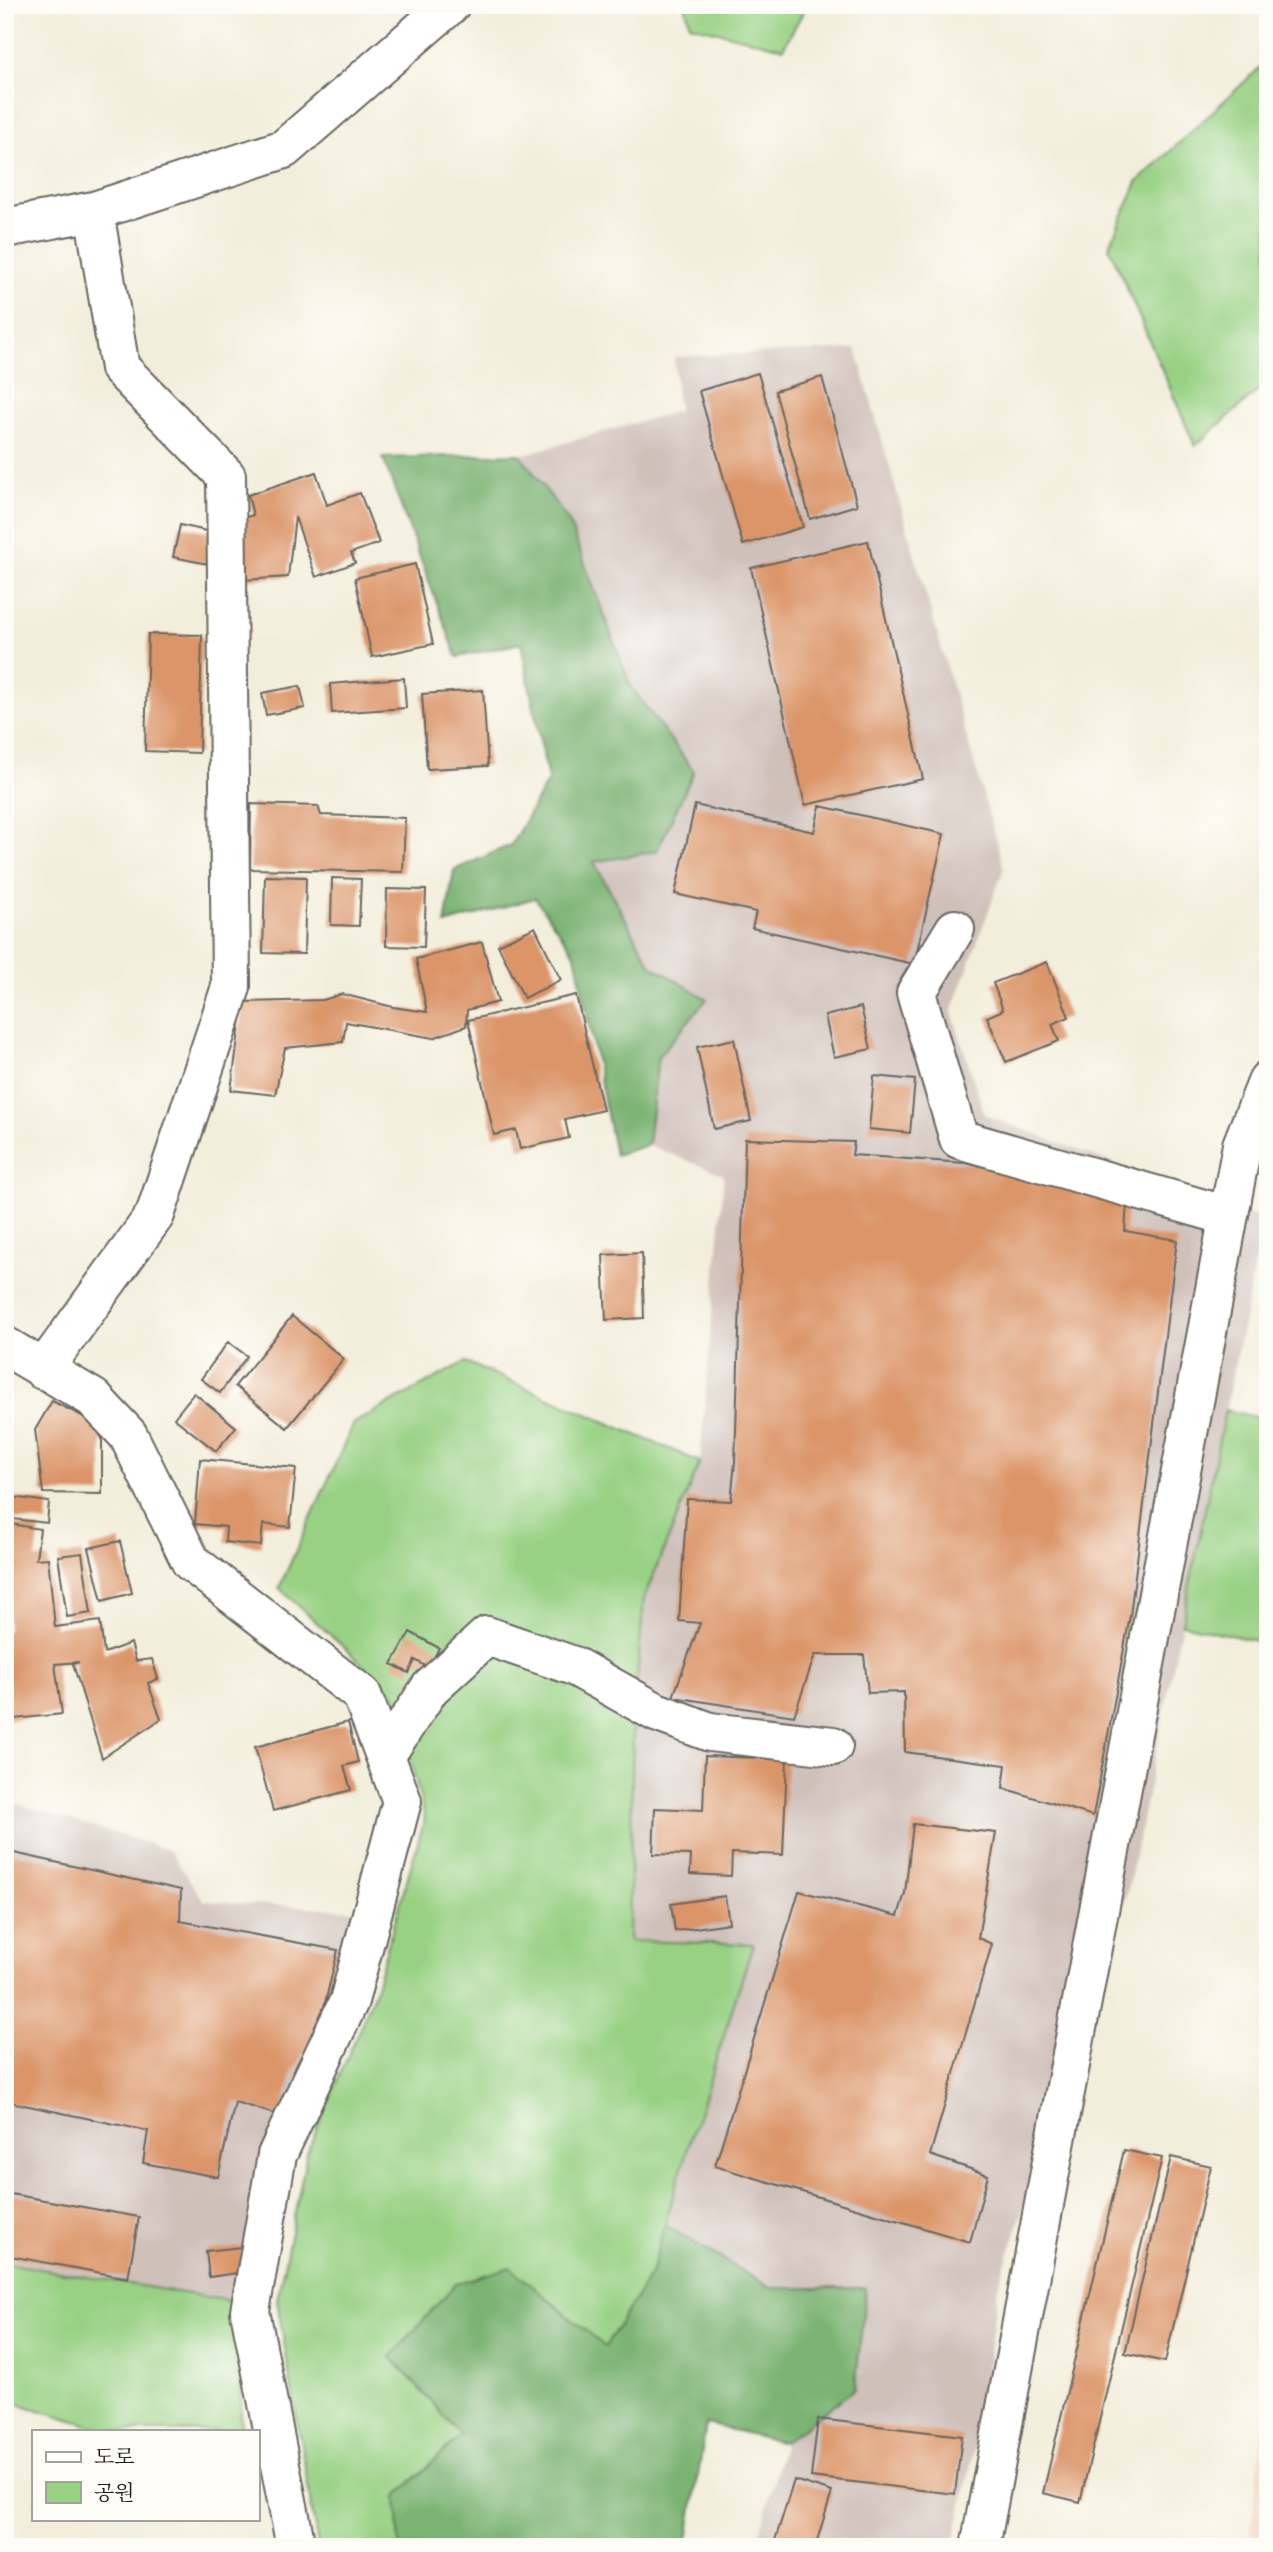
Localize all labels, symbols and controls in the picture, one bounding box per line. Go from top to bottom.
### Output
legend [32,2430,259,2520]
text: 도로 [94,2444,135,2474]
text: 공원 [94,2480,135,2510]

